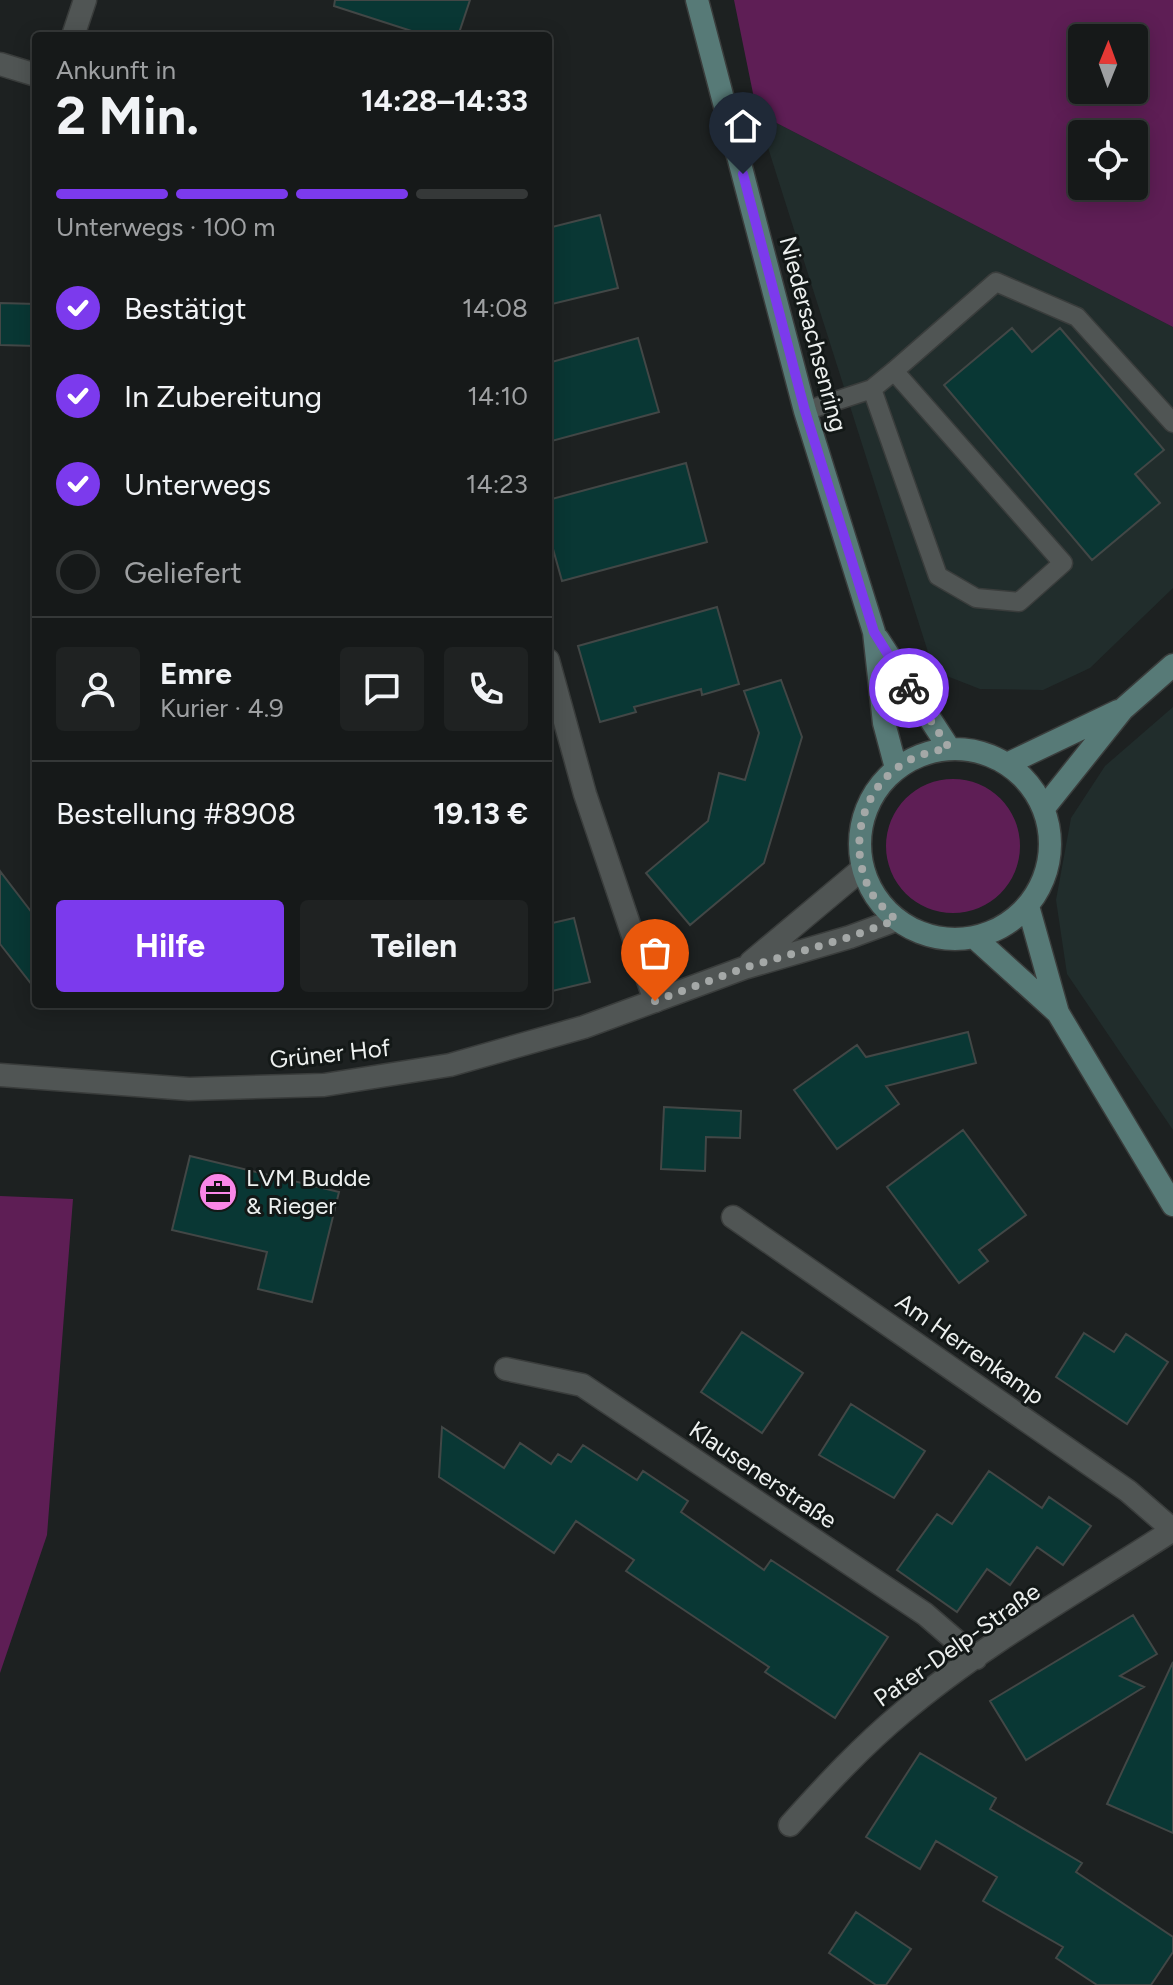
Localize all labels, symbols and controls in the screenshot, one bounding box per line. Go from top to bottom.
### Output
north arrow [1068,24,1148,104]
map controls [1068,24,1148,200]
text: Ankunft in [56,54,176,86]
text: 14:28–14:33 [361,82,528,119]
text: 2 Min. [56,85,199,147]
pin [709,92,777,174]
icon: home [721,104,765,148]
button: locate [1068,120,1148,200]
text: Unterwegs · 100 m [56,211,275,243]
street label: Niedersachsenring [773,233,854,435]
icon: check [56,286,100,330]
text: Bestätigt [124,290,247,327]
text: 14:08 [462,292,528,324]
icon: check [56,374,100,418]
text: In Zubereitung [124,378,322,415]
text: 14:10 [467,380,528,412]
icon: check [56,462,100,506]
text: Unterwegs [124,466,271,503]
text: 14:23 [466,468,528,500]
text: Geliefert [124,554,242,591]
button: person [56,647,140,731]
button: chat [340,647,424,731]
button: phone [444,647,528,731]
courier [869,648,949,728]
text: Emre [160,655,232,692]
icon: bike [887,666,931,710]
text: Kurier · 4.9 [160,692,284,724]
text: Bestellung #8908 [56,795,296,832]
text: 19.13 € [433,795,528,832]
button: Hilfe [56,900,284,992]
button: Teilen [300,900,528,992]
pin [621,919,689,1001]
icon: bag [633,931,677,975]
street label: Grüner Hof [268,1033,392,1074]
place label: LVM Budde & Rieger [246,1163,371,1220]
office icon: LVM Budde & Rieger [197,1171,239,1213]
street label: Am Herrenkamp [890,1287,1050,1411]
street label: Klausenerstraße [684,1415,843,1535]
street label: Pater-Delp-Straße [868,1576,1045,1713]

